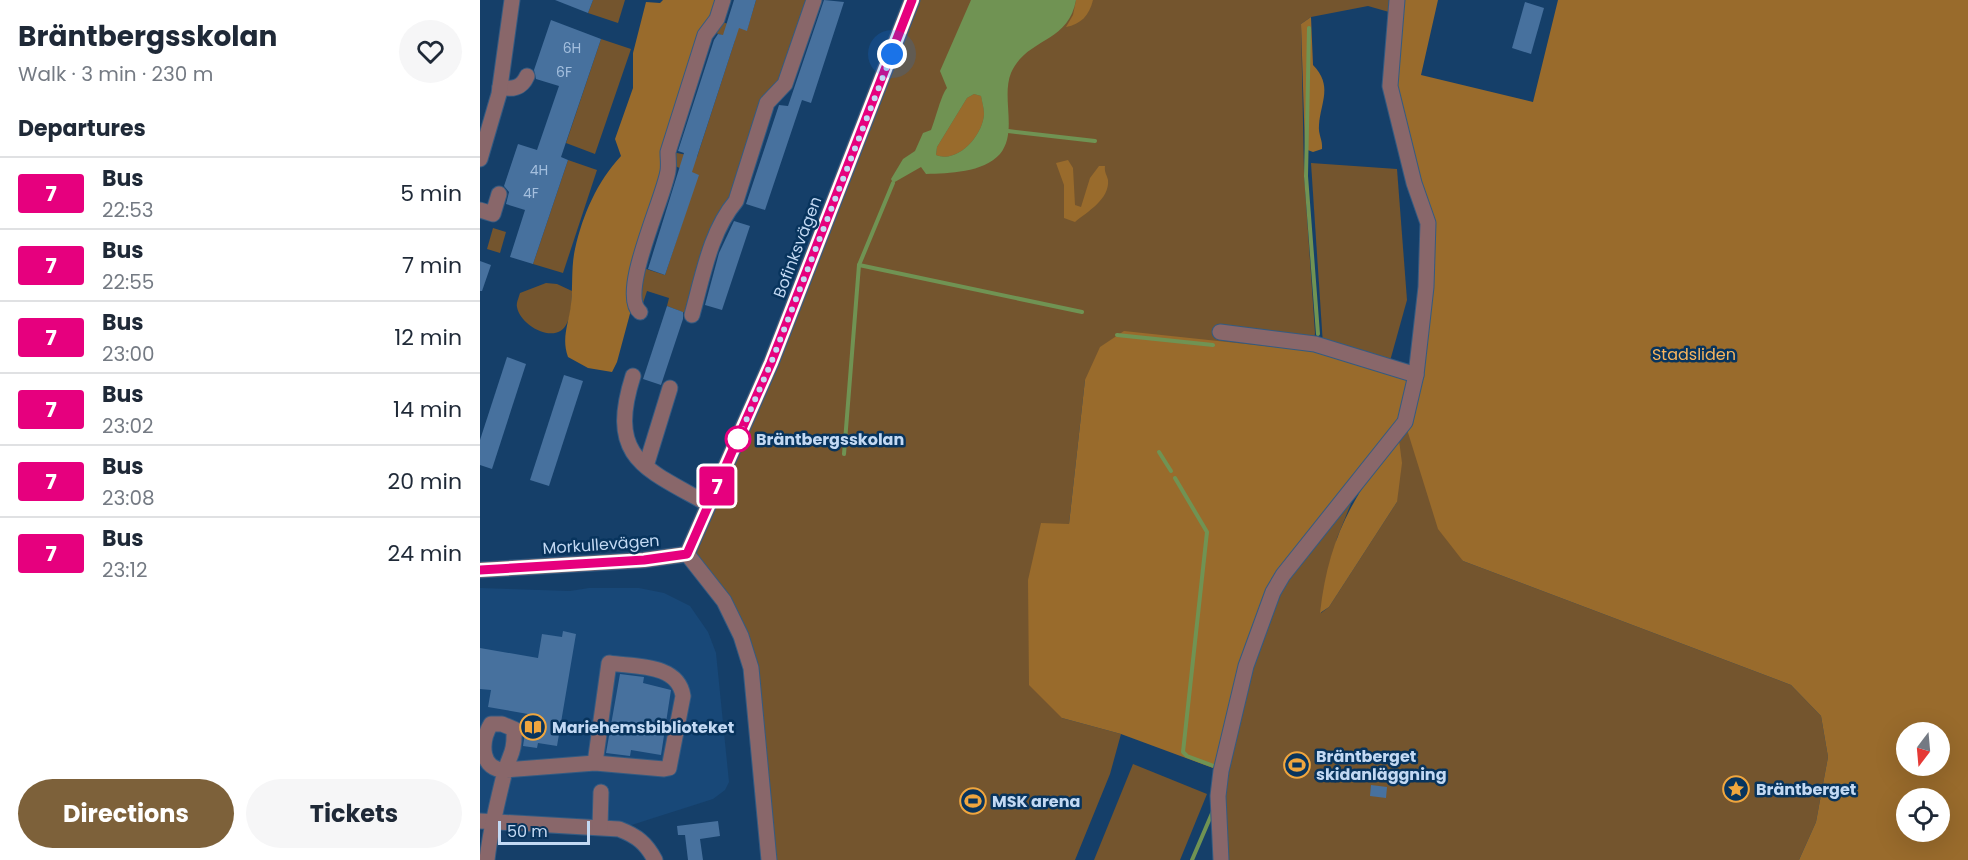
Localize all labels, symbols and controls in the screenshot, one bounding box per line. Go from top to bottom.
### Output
text: Bräntbergsskolan [18,17,277,56]
button: heart [399,20,462,83]
house number: 6H [563,38,581,58]
your location [877,39,907,69]
text: Walk · 3 min · 230 m [18,60,213,88]
house number: 6F [556,62,572,82]
text: Departures [18,113,146,144]
house number: 4H [530,160,548,180]
text: Bus [102,163,144,194]
text: 5 min [400,178,462,209]
text: 7 [45,179,57,208]
house number: 4F [523,183,539,203]
street label: Bofinksvägen [768,193,827,301]
text: 22:53 [102,196,154,224]
text: Bus [102,235,144,266]
text: 7 min [402,250,462,281]
text: 7 [45,251,57,280]
text: 22:55 [102,268,154,296]
text: Bus [102,307,144,338]
text: 12 min [394,322,462,353]
text: 7 [45,323,57,352]
text: 23:00 [102,340,155,368]
park label: Stadsliden [1652,343,1736,366]
text: Bus [102,379,144,410]
text: 14 min [393,394,462,425]
text: 7 [45,395,57,424]
text: 23:02 [102,412,154,440]
marker: Bräntbergsskolan [725,426,751,452]
place label: Bräntbergsskolan [756,428,904,451]
text: Bus [102,451,144,482]
text: 20 min [388,466,462,497]
line badge: 7 [698,466,736,506]
text: 7 [45,467,57,496]
text: 7 [711,472,723,501]
text: 23:08 [102,484,155,512]
text: Bus [102,523,144,554]
street label: Morkullevägen [542,529,660,560]
text: 24 min [387,538,462,569]
text: 7 [45,539,57,568]
text: 23:12 [102,556,147,584]
library icon: Mariehemsbiblioteket [518,712,548,742]
place label: Mariehemsbiblioteket [552,716,734,739]
north arrow [1896,722,1950,776]
map controls [1896,722,1950,842]
place label: Bräntberget skidanläggning [1316,745,1447,786]
sports icon: Bräntberget skidanläggning [1282,750,1312,780]
place icon: Bräntberget [1721,774,1751,804]
place label: Bräntberget [1756,778,1856,801]
button: Directions [18,779,234,848]
button: Tickets [246,779,462,848]
sports icon: MSK arena [958,786,988,816]
button: locate [1896,788,1950,842]
place label: MSK arena [992,790,1080,813]
scale bar [498,818,590,846]
text: 50 m [507,820,548,843]

